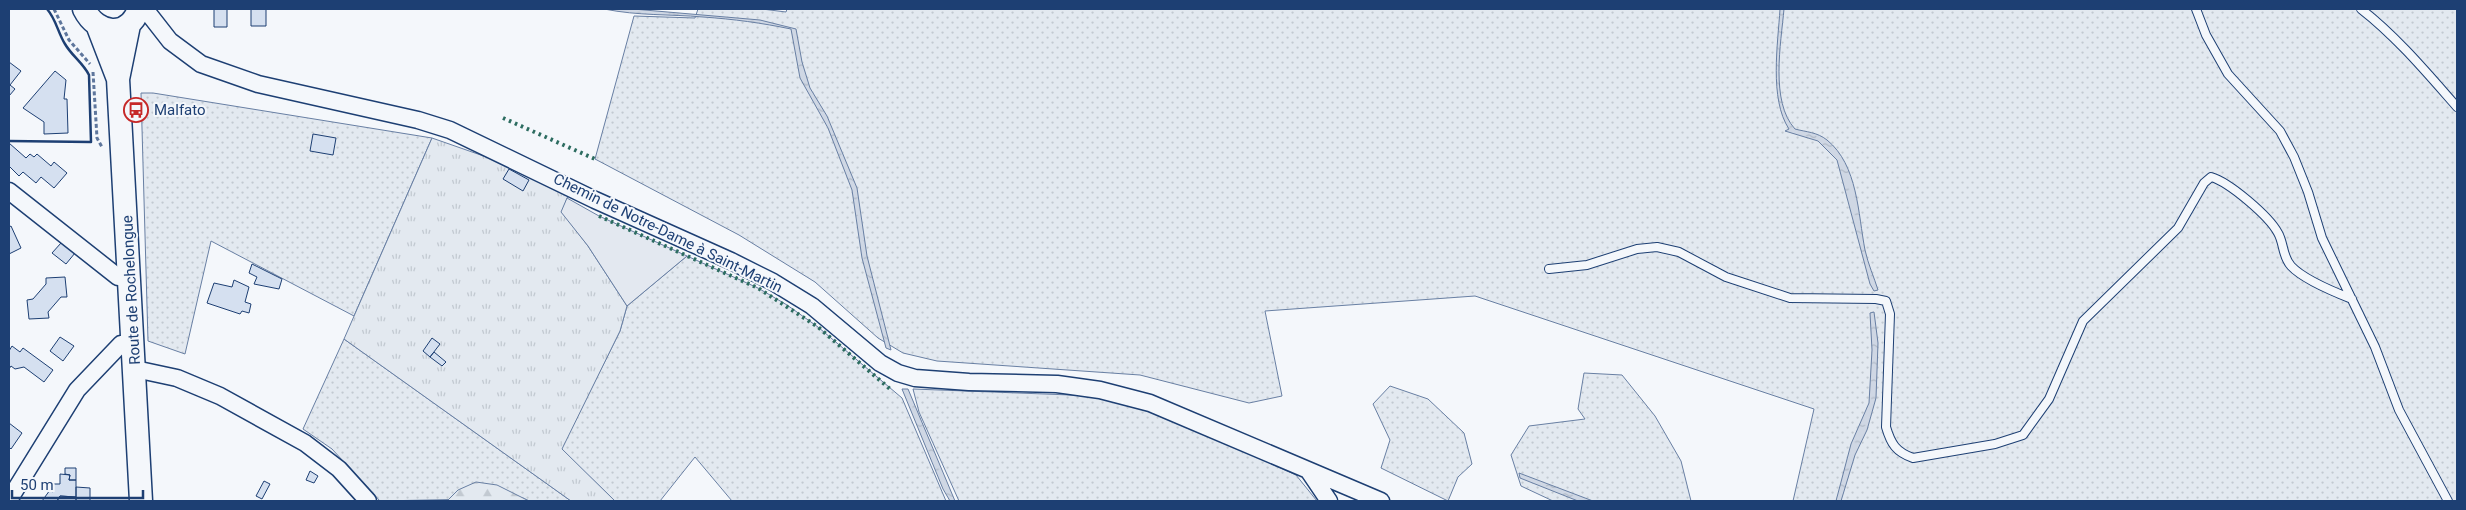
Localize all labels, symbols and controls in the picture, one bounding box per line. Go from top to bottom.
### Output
bus stop icon: Malfato [123,97,149,123]
place label: Malfato [154,101,206,119]
street label: Chemin de Notre-Dame à Saint-Martin [551,170,785,296]
street label: Route de Rochelongue [118,215,144,365]
scale bar [12,468,144,500]
text: 50 m [20,476,54,494]

